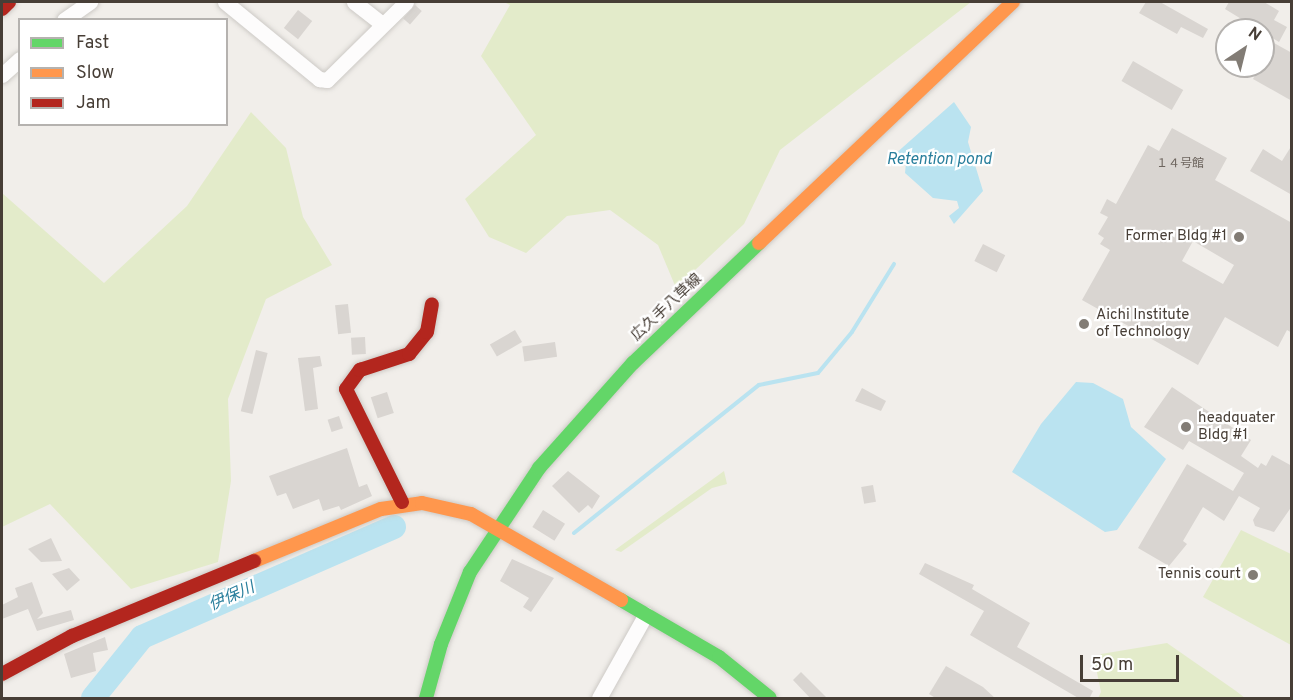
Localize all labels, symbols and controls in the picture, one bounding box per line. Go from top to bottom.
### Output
legend [18,18,228,126]
north arrow [1215,18,1275,78]
text: N [1244,23,1265,46]
text: Fast [76,32,109,55]
text: Slow [76,62,114,85]
text: Jam [76,92,111,115]
water label: Retention pond [887,150,991,170]
house number: １４号館 [1156,158,1204,172]
place label: Former Bldg #1 [1125,228,1227,246]
marker: Former Bldg #1 [1232,230,1246,244]
street label: 広久手八草線 [628,271,706,345]
place label: Aichi Institute of Technology [1096,306,1191,341]
marker: Aichi Institute of Technology [1077,317,1091,331]
place label: headquater Bldg #1 [1198,409,1275,444]
marker: headquater Bldg #1 [1179,420,1193,434]
place label: Tennis court [1158,566,1241,584]
marker: Tennis court [1246,568,1260,582]
water label: 伊保川 [206,578,258,616]
scale bar [1083,643,1182,681]
text: 50 m [1091,654,1133,677]

